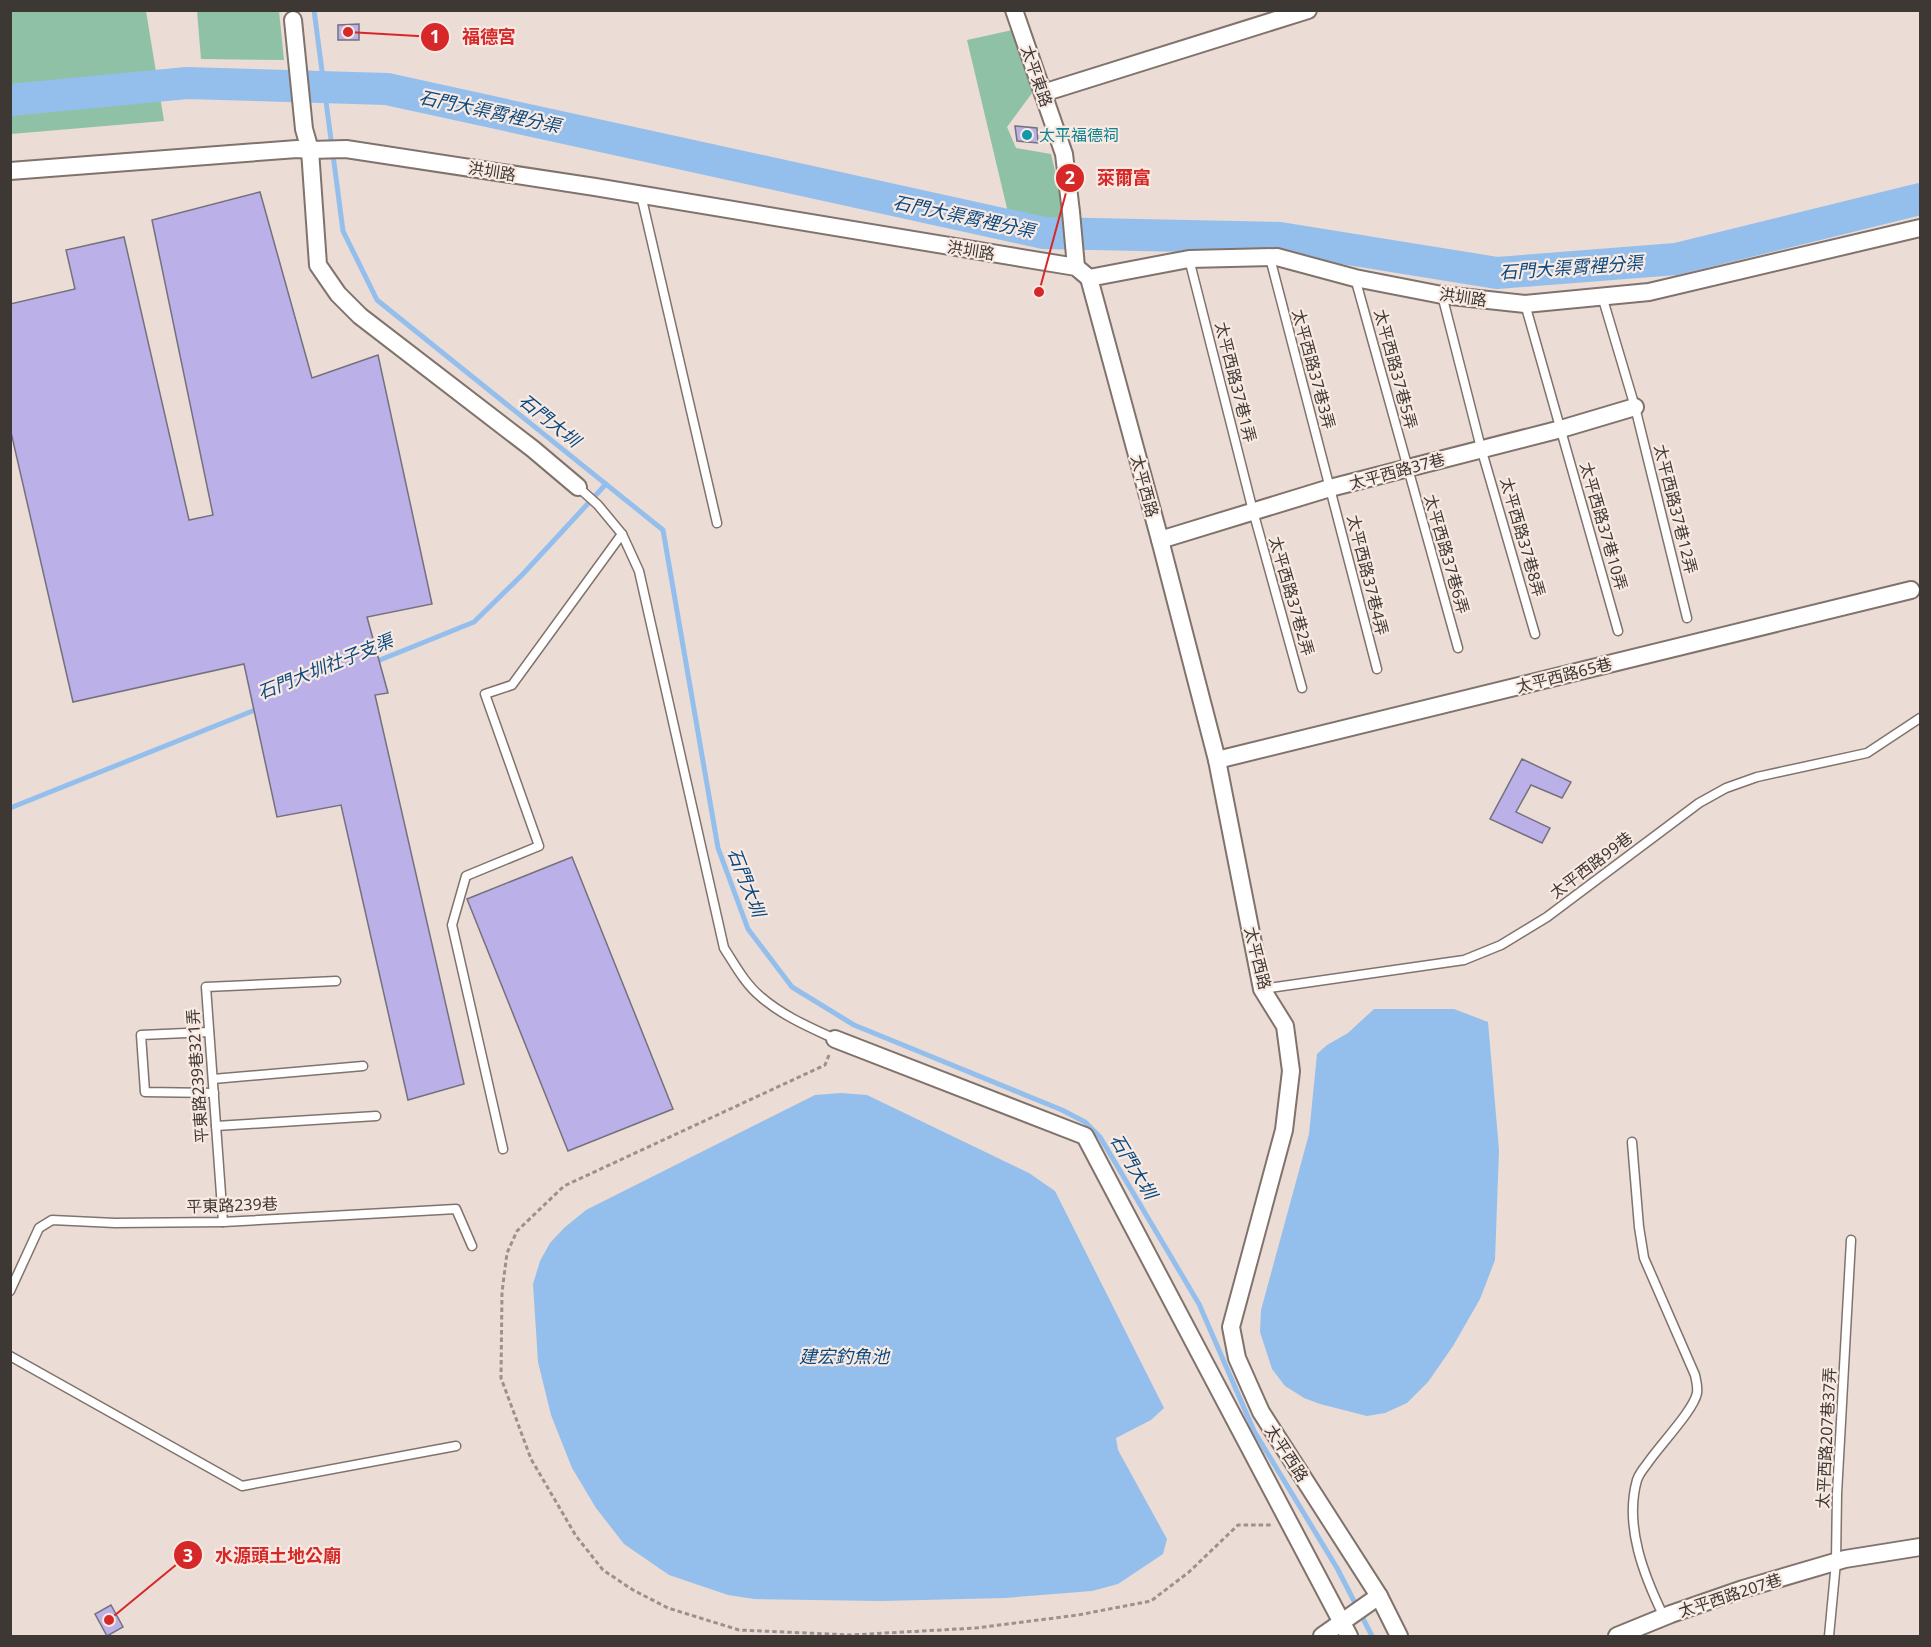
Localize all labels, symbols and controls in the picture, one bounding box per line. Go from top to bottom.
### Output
callout: 福德宮 [420,19,528,55]
text: 1 [430,24,440,48]
text: 福德宮 [462,24,516,48]
street label: 太平東路 [1016,42,1058,110]
water label: 石門大渠霄裡分渠 [417,84,566,138]
place label: 太平福德祠 [1039,124,1119,146]
marker: 太平福德祠 [1020,128,1034,142]
street label: 洪圳路 [467,156,517,186]
callout: 萊爾富 [1055,160,1163,196]
text: 2 [1065,165,1075,189]
text: 萊爾富 [1097,165,1151,189]
water label: 石門大渠霄裡分渠 [891,189,1040,243]
street label: 洪圳路 [946,235,996,265]
water label: 石門大渠霄裡分渠 [1498,250,1647,284]
street label: 洪圳路 [1438,283,1488,311]
street label: 太平西路37巷3弄 [1287,307,1341,431]
street label: 太平西路37巷5弄 [1369,307,1423,431]
street label: 太平西路37巷1弄 [1210,319,1262,445]
water label: 石門大圳 [514,388,588,454]
street label: 太平西路37巷12弄 [1649,442,1703,576]
street label: 太平西路37巷 [1347,448,1447,494]
street label: 太平西路 [1126,452,1164,520]
street label: 太平西路37巷10弄 [1575,459,1633,593]
street label: 太平西路37巷8弄 [1495,475,1551,599]
street label: 太平西路37巷6弄 [1419,492,1475,616]
street label: 太平西路37巷4弄 [1342,512,1394,638]
street label: 太平西路37巷2弄 [1264,534,1320,658]
water label: 石門大圳社子支渠 [254,627,399,704]
street label: 太平西路65巷 [1514,652,1614,698]
street label: 太平西路99巷 [1545,827,1637,903]
water label: 石門大圳 [723,844,772,923]
street label: 太平西路 [1240,924,1276,992]
street label: 平東路239巷321弄 [181,1008,213,1144]
water label: 石門大圳 [1105,1129,1164,1206]
street label: 平東路239巷 [186,1192,278,1218]
water label: 建宏釣魚池 [799,1344,891,1368]
street label: 太平西路207巷37弄 [1811,1367,1841,1509]
street label: 太平西路 [1260,1420,1314,1486]
callout: 水源頭土地公廟 [173,1537,353,1573]
text: 3 [183,1543,193,1567]
text: 水源頭土地公廟 [215,1543,341,1567]
street label: 太平西路207巷 [1675,1568,1785,1622]

